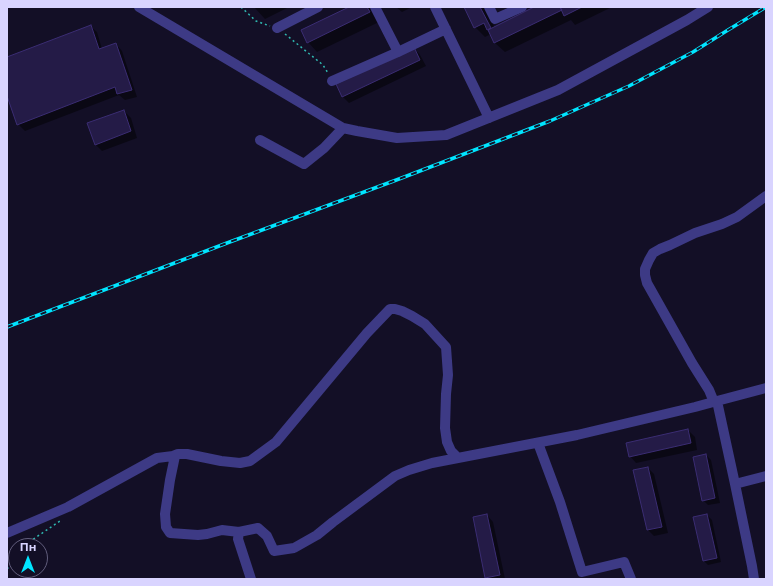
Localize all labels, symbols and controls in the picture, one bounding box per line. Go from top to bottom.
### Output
north arrow [8,538,48,578]
text: Пн [20,540,36,554]

